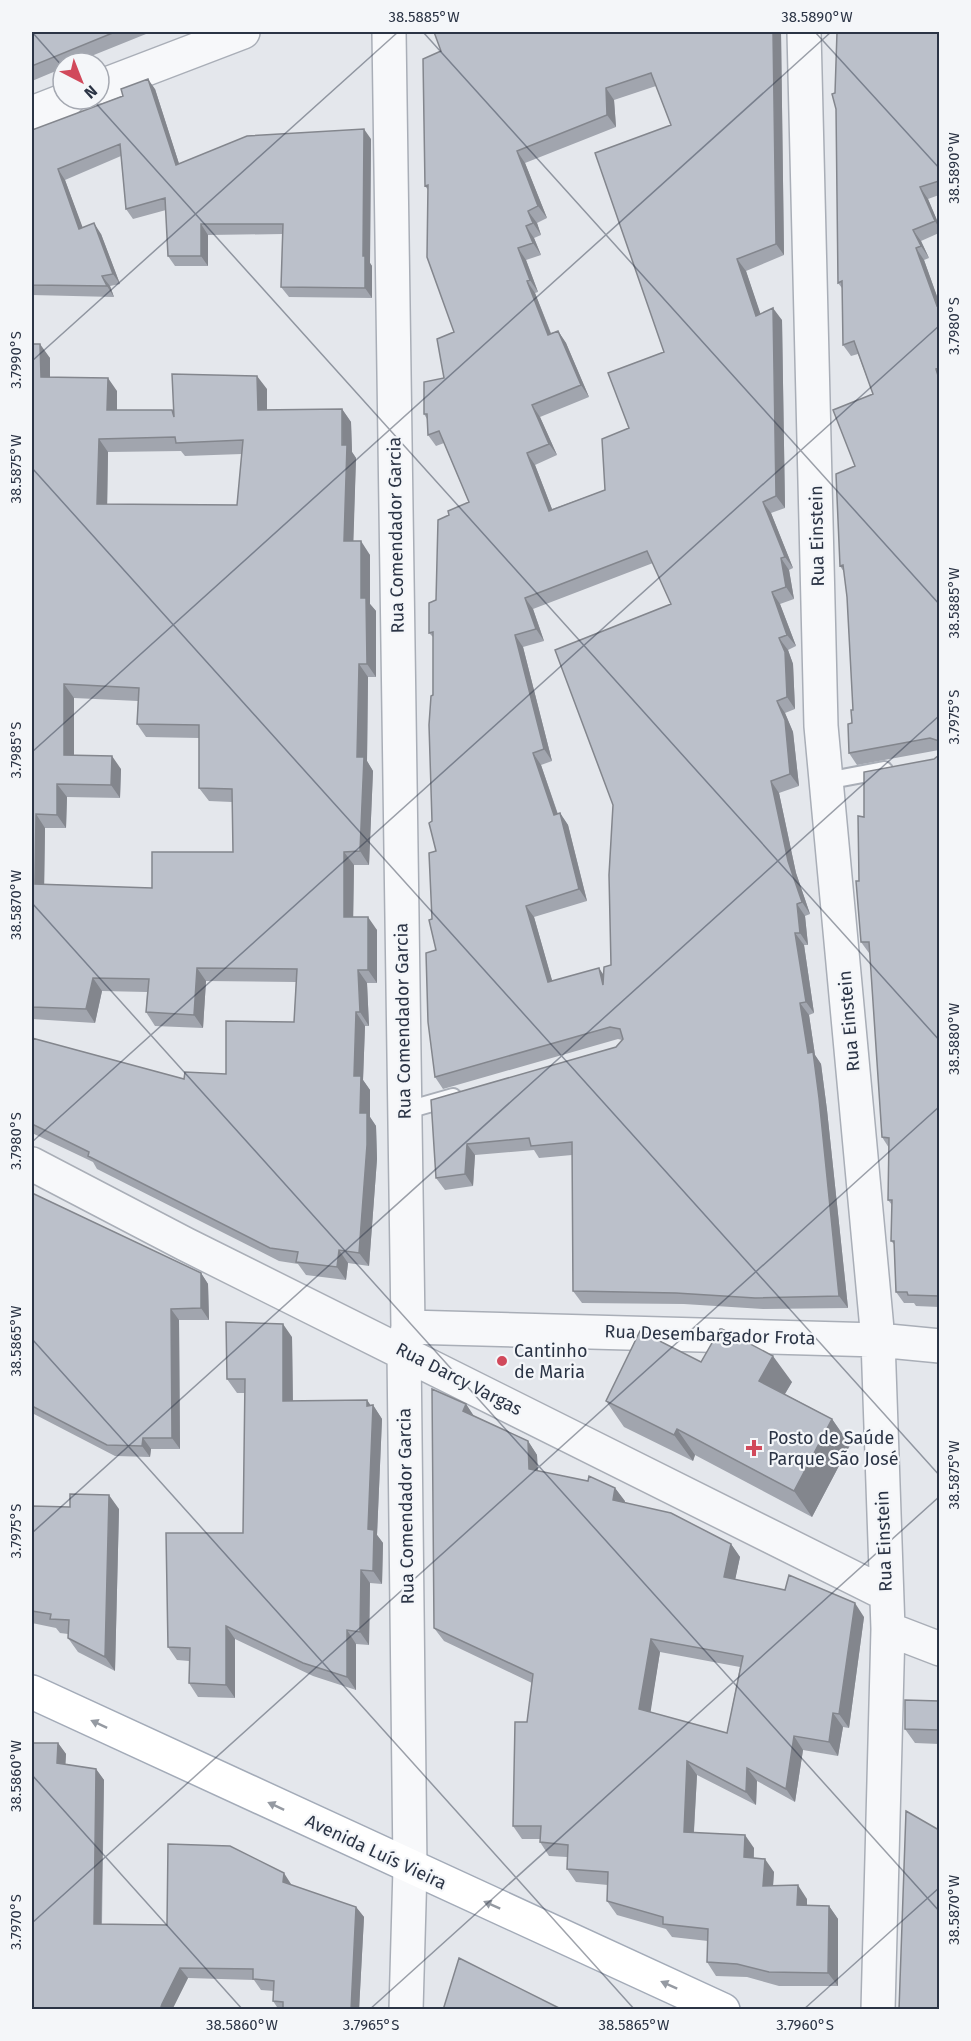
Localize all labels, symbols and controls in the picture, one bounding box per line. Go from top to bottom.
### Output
text: 38.5885°W [388,8,460,26]
text: 38.5890°W [781,8,853,26]
north arrow [51,51,111,111]
text: N [80,81,101,102]
text: 38.5890°W [945,132,963,204]
text: 3.7980°S [945,297,963,355]
text: 3.7990°S [7,331,25,389]
text: 38.5875°W [7,434,25,504]
street label: Rua Comendador Garcia [383,437,409,633]
street label: Rua Einstein [805,485,829,587]
text: 38.5885°W [945,567,963,639]
text: 3.7975°S [945,690,963,744]
text: 3.7985°S [7,721,25,779]
text: 38.5870°W [7,869,25,940]
street label: Rua Comendador Garcia [390,923,416,1119]
street label: Rua Einstein [834,970,864,1072]
text: 38.5880°W [945,1002,963,1075]
text: 3.7980°S [7,1112,25,1170]
text: 38.5865°W [7,1305,25,1376]
street label: Rua Desembargador Frota [604,1320,816,1350]
street label: Rua Darcy Vargas [392,1338,526,1420]
place label: Cantinho de Maria [514,1340,587,1383]
marker: Cantinho de Maria [495,1354,509,1368]
street label: Rua Comendador Garcia [393,1408,419,1604]
place label: Posto de Saúde Parque São José [768,1427,899,1470]
marker: Posto de Saúde Parque São José [745,1439,763,1457]
text: 38.5875°W [945,1440,963,1510]
street label: Rua Einstein [871,1490,897,1592]
text: 3.7975°S [7,1504,25,1558]
one-way arrow [91,1720,108,1729]
text: 38.5860°W [7,1739,25,1812]
one-way arrow [267,1801,285,1811]
street label: Avenida Luís Vieira [302,1810,450,1894]
text: 38.5870°W [945,1874,963,1945]
text: 3.7970°S [7,1894,25,1950]
one-way arrow [483,1900,500,1909]
one-way arrow [661,1981,678,1990]
text: 38.5860°W [206,2016,279,2034]
text: 3.7965°S [343,2016,399,2034]
text: 38.5865°W [599,2016,670,2034]
text: 3.7960°S [776,2016,834,2034]

